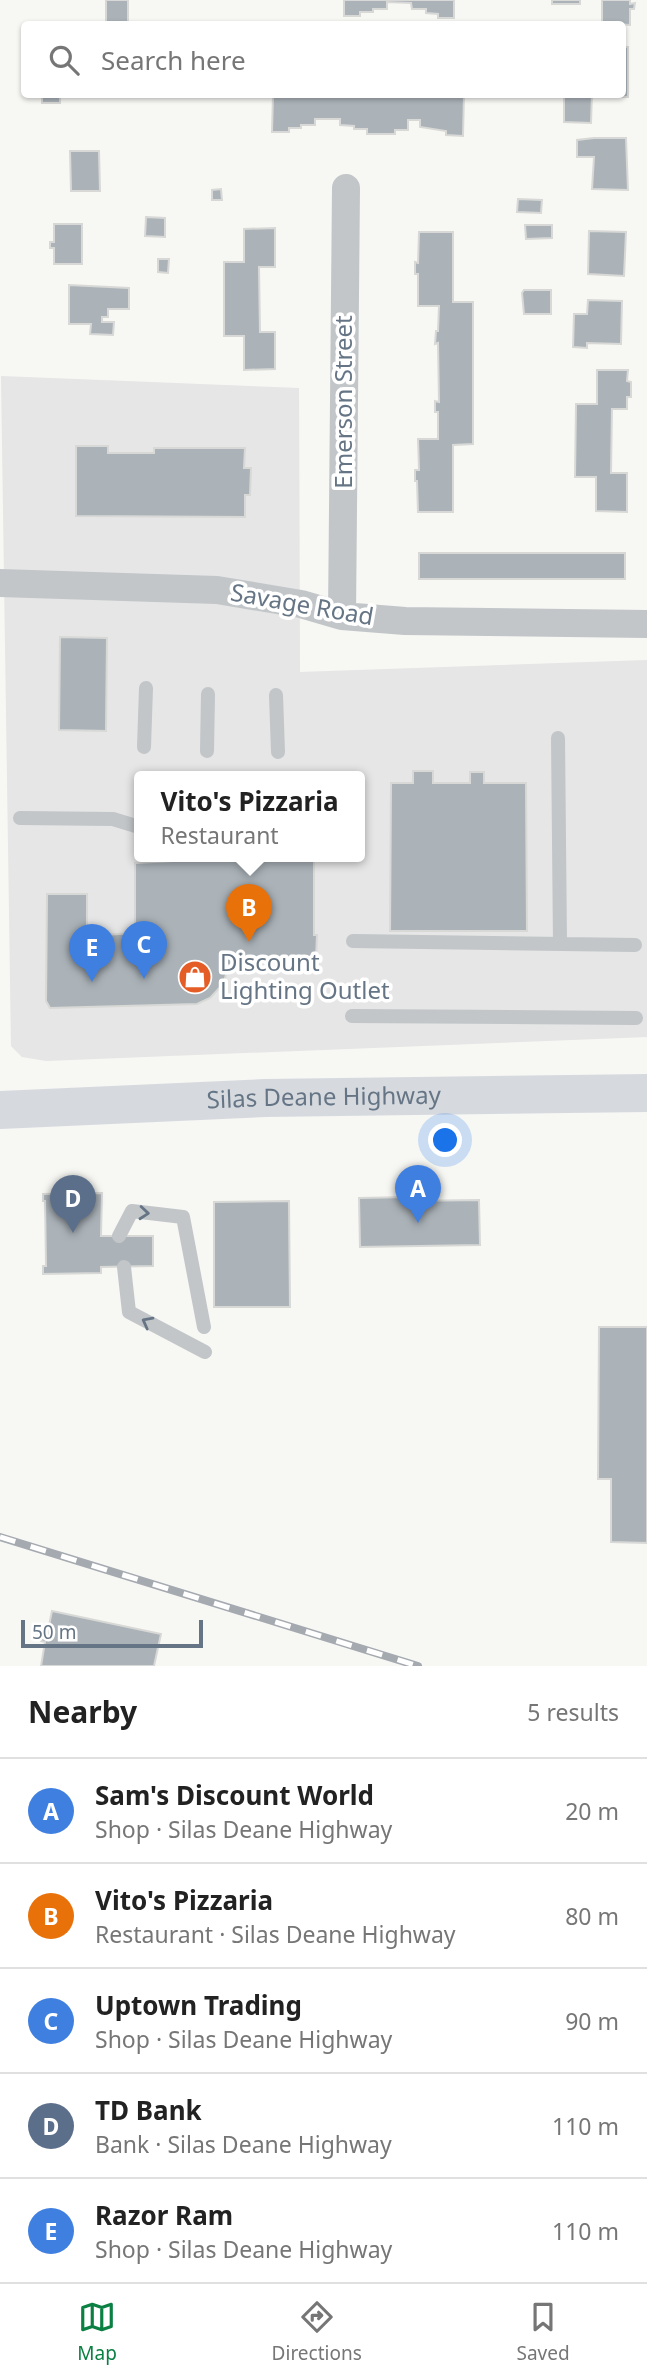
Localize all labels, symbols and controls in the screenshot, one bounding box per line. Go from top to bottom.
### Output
search box [21,21,626,98]
icon: search [45,41,83,79]
text: Search here [101,42,246,78]
street label: Emerson Street [326,315,359,489]
street label: Savage Road [228,575,376,632]
popup [134,771,365,862]
text: Vito's Pizzaria [161,783,339,819]
text: Restaurant [161,819,279,851]
pin: B [226,884,272,942]
pin: C [121,921,167,979]
pin: E [69,924,115,982]
place label: Discount Lighting Outlet [220,945,390,1006]
shop icon: Discount Lighting Outlet [176,958,214,996]
street label: Silas Deane Highway [206,1078,442,1116]
your location [428,1123,462,1157]
pin: A [395,1165,441,1223]
pin: D [50,1175,96,1233]
one-way arrow [139,1205,150,1220]
one-way arrow [141,1316,154,1330]
scale bar [21,1617,203,1649]
text: 50 m [32,1619,76,1645]
text: Nearby [28,1691,137,1732]
text: 5 results [527,1696,619,1728]
text: Sam's Discount World [95,1777,374,1813]
text: A [43,1795,59,1827]
text: 20 m [565,1795,619,1827]
text: Shop · Silas Deane Highway [95,1813,392,1845]
text: Vito's Pizzaria [95,1882,273,1918]
text: B [43,1900,59,1932]
text: 80 m [565,1900,619,1932]
text: Restaurant · Silas Deane Highway [95,1918,456,1950]
text: Uptown Trading [95,1987,302,2023]
text: C [44,2005,58,2037]
text: 90 m [565,2005,619,2037]
text: Shop · Silas Deane Highway [95,2023,392,2055]
text: TD Bank [95,2092,202,2128]
text: D [43,2110,59,2142]
text: 110 m [552,2110,619,2142]
text: Bank · Silas Deane Highway [95,2128,392,2160]
text: Razor Ram [95,2197,233,2233]
text: E [45,2215,57,2247]
text: 110 m [552,2215,619,2247]
text: Shop · Silas Deane Highway [95,2233,392,2265]
tab: Map [77,2298,117,2366]
tab: Directions [272,2298,362,2366]
tab: Saved [516,2298,570,2366]

